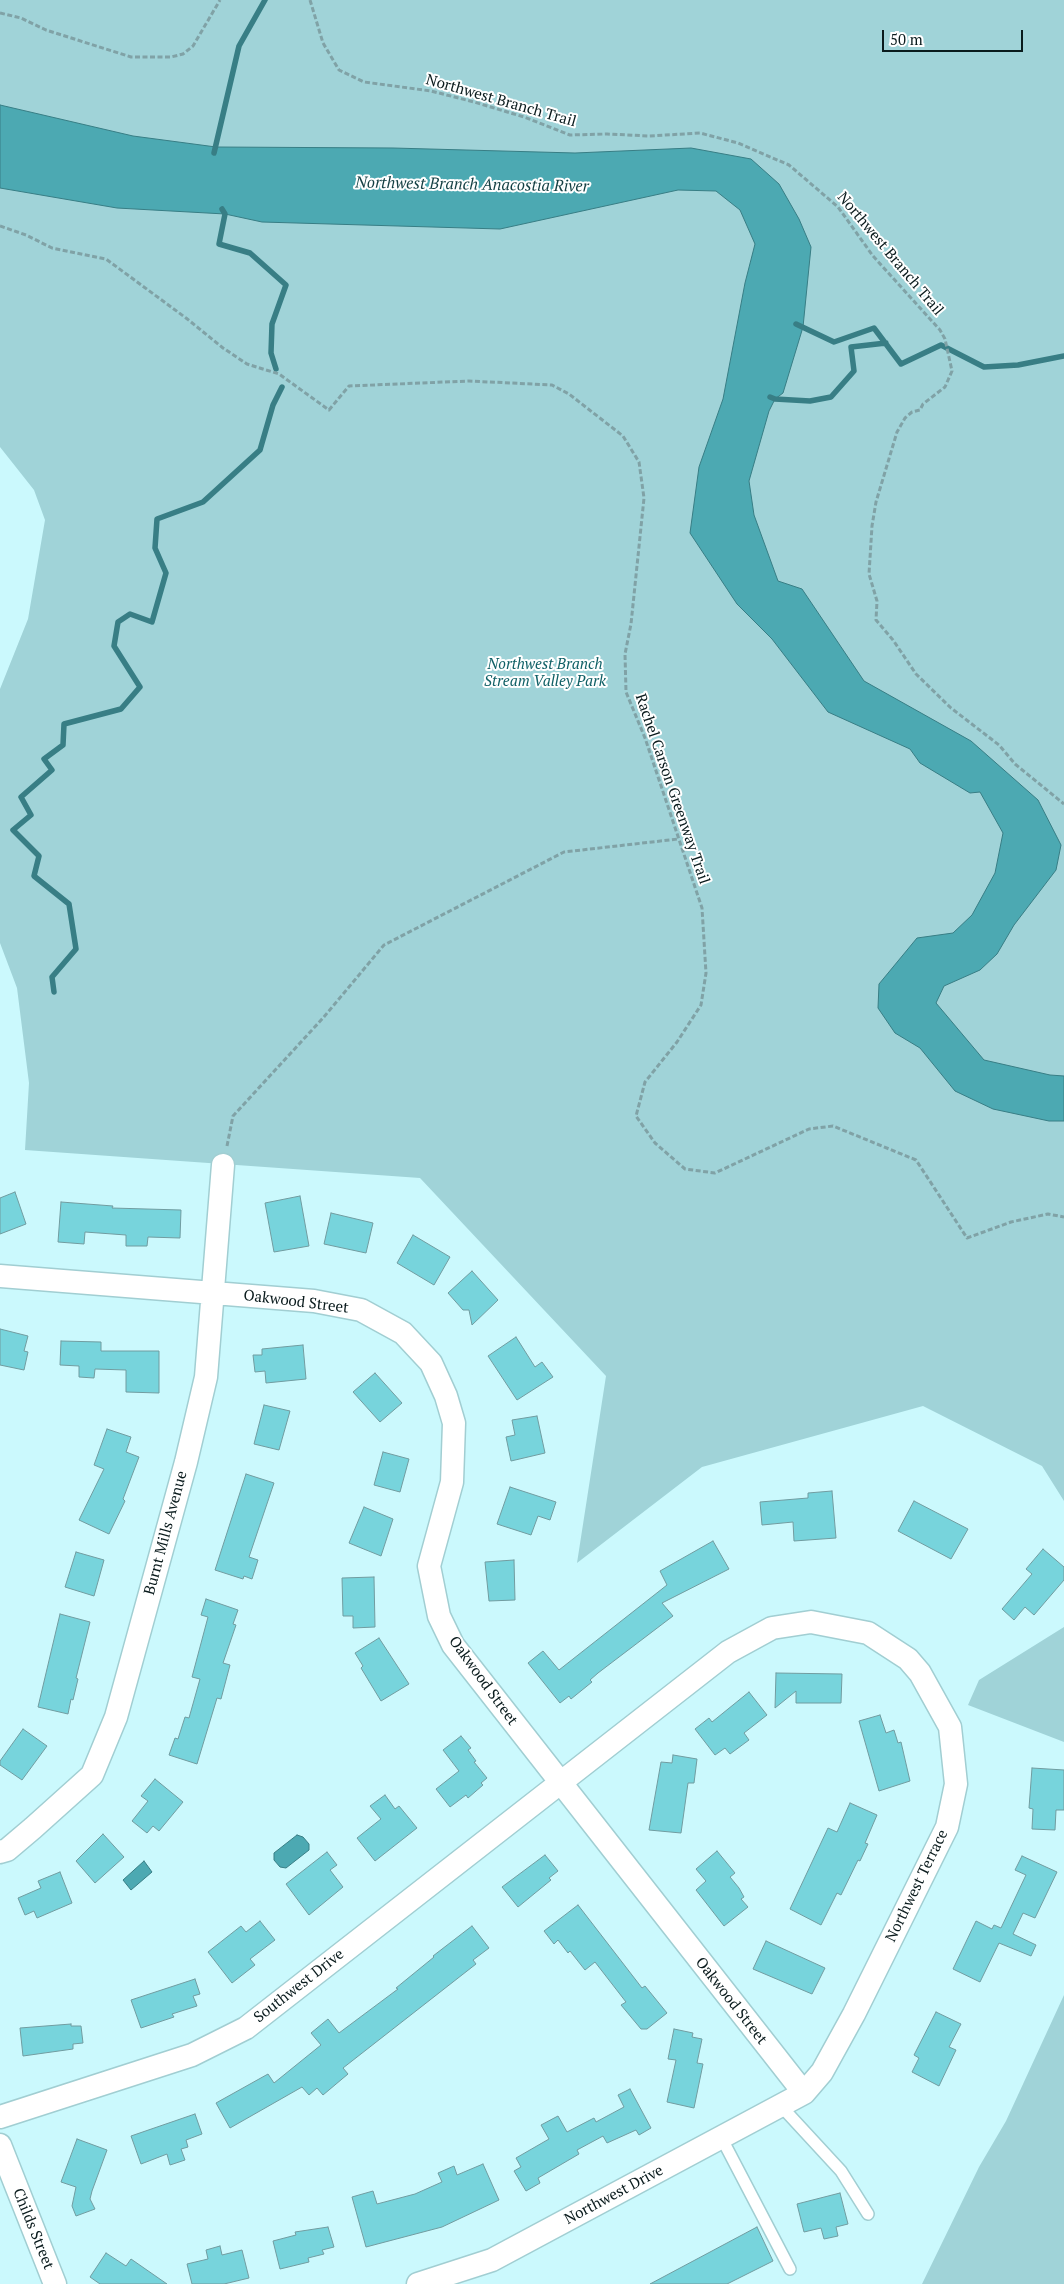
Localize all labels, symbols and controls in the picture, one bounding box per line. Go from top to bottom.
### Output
scale bar [884,20,1025,52]
text: 50 m [890,29,923,49]
street label: Northwest Branch Trail [424,71,578,131]
water label: Northwest Branch Anacostia River [355,173,589,197]
street label: Northwest Branch Trail [833,189,947,319]
park label: Northwest Branch Stream Valley Park [484,656,606,691]
street label: Rachel Carson Greenway Trail [631,692,713,886]
street label: Oakwood Street [242,1287,350,1317]
street label: Burnt Mills Avenue [141,1469,191,1597]
street label: Oakwood Street [445,1633,521,1729]
street label: Northwest Terrace [882,1827,952,1945]
street label: Southwest Drive [250,1945,348,2027]
street label: Oakwood Street [691,1954,771,2048]
street label: Northwest Drive [562,2161,666,2229]
street label: Childs Street [9,2186,57,2272]

